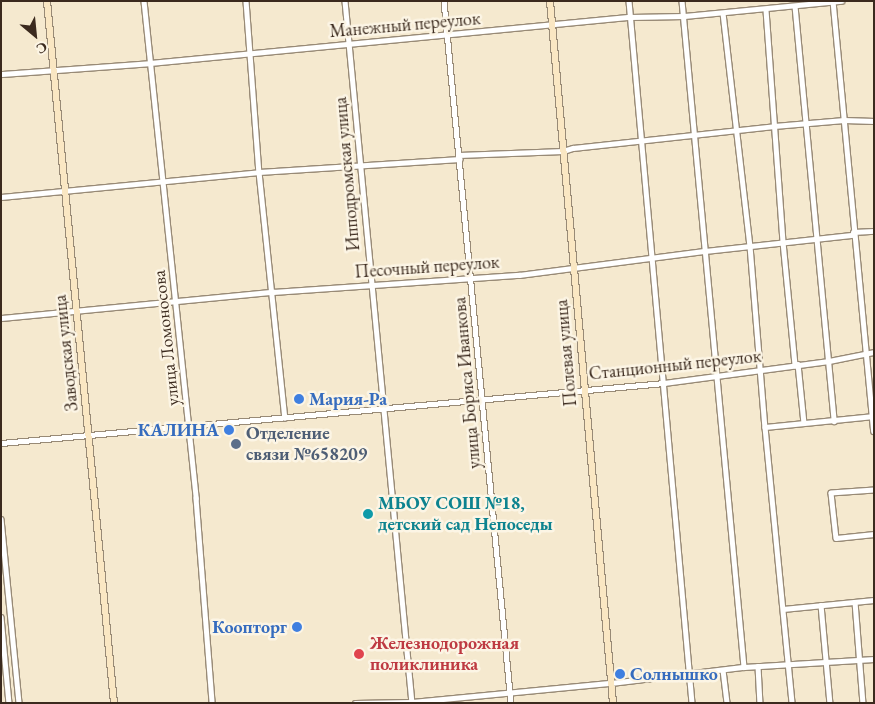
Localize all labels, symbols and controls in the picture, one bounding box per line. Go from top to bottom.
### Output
street label: Манежный переулок [329,8,481,42]
north arrow [10,10,60,60]
text: С [33,38,51,59]
street label: Ипподромская улица [329,96,365,252]
street label: Песочный переулок [354,251,500,283]
street label: улица Ломоносова [148,269,184,407]
street label: Заводская улица [49,294,83,412]
street label: улица Бориса Иванкова [449,296,485,470]
street label: Полевая улица [551,298,581,408]
street label: Станционный переулок [588,345,762,385]
place label: Мария-Ра [309,388,387,410]
marker: Мария-Ра [293,393,305,405]
place label: КАЛИНА [138,419,219,441]
place label: Отделение связи №658209 [246,423,367,466]
marker: КАЛИНА [223,424,235,436]
marker: Отделение связи №658209 [230,438,242,450]
place label: МБОУ СОШ №18, детский сад Непоседы [378,493,553,536]
marker: МБОУ СОШ №18, детский сад Непоседы [362,508,374,520]
place label: Коопторг [212,616,287,638]
marker: Коопторг [291,621,303,633]
place label: Железнодорожная поликлиника [370,633,519,676]
marker: Железнодорожная поликлиника [352,647,366,661]
place label: Солнышко [630,663,718,685]
marker: Солнышко [614,668,626,680]

